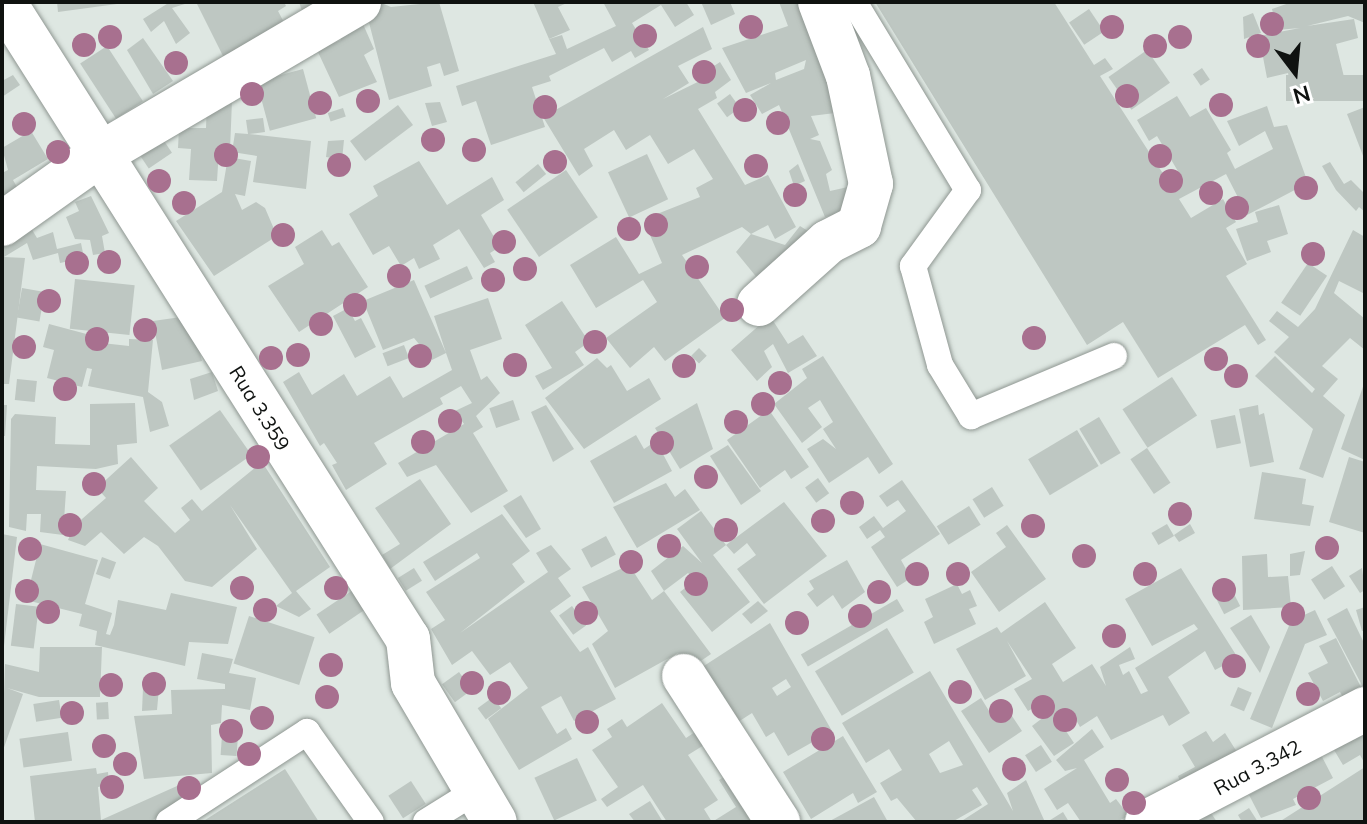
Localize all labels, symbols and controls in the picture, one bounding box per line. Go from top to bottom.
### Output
north arrow [1255,32,1335,112]
text: N [1290,79,1313,111]
street label: Rua 3.359 [225,361,295,455]
street label: Rua 3.342 [1209,734,1305,800]

